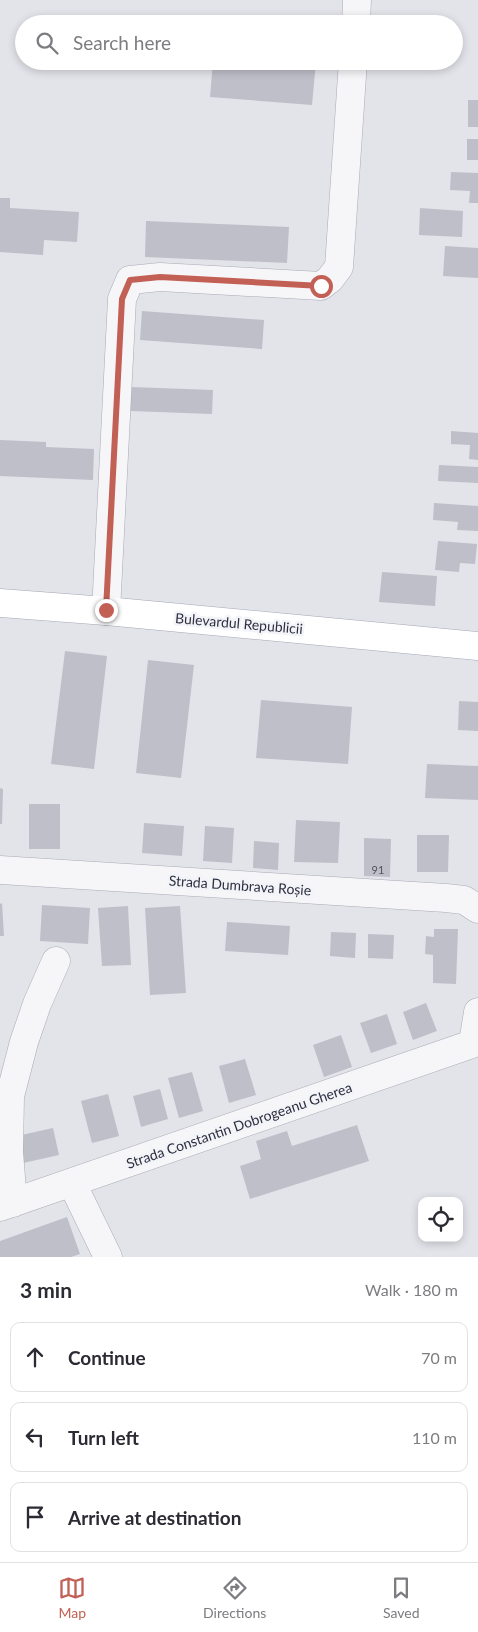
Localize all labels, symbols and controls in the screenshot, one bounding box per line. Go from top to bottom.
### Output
search box [15,15,463,70]
icon: search [33,29,61,57]
text: Search here [73,31,171,54]
route start [310,275,333,298]
route end [95,599,118,622]
street label: Bulevardul Republicii [175,609,303,637]
house number: 91 [372,863,384,876]
street label: Strada Dumbrava Roșie [168,872,312,898]
street label: Strada Constantin Dobrogeanu Gherea [124,1078,354,1172]
map controls [418,1197,463,1242]
button: locate [418,1197,463,1242]
text: 3 min [20,1277,72,1302]
text: Walk · 180 m [365,1280,458,1299]
icon: ahead [21,1343,49,1371]
text: Continue [68,1346,146,1369]
text: 70 m [421,1348,457,1367]
icon: left [21,1423,49,1451]
text: Turn left [68,1426,139,1449]
text: 110 m [412,1428,457,1447]
icon: arrive [21,1503,49,1531]
text: Arrive at destination [68,1506,241,1529]
tab: Map [58,1574,86,1621]
tab: Directions [203,1574,266,1621]
tab: Saved [383,1574,420,1621]

